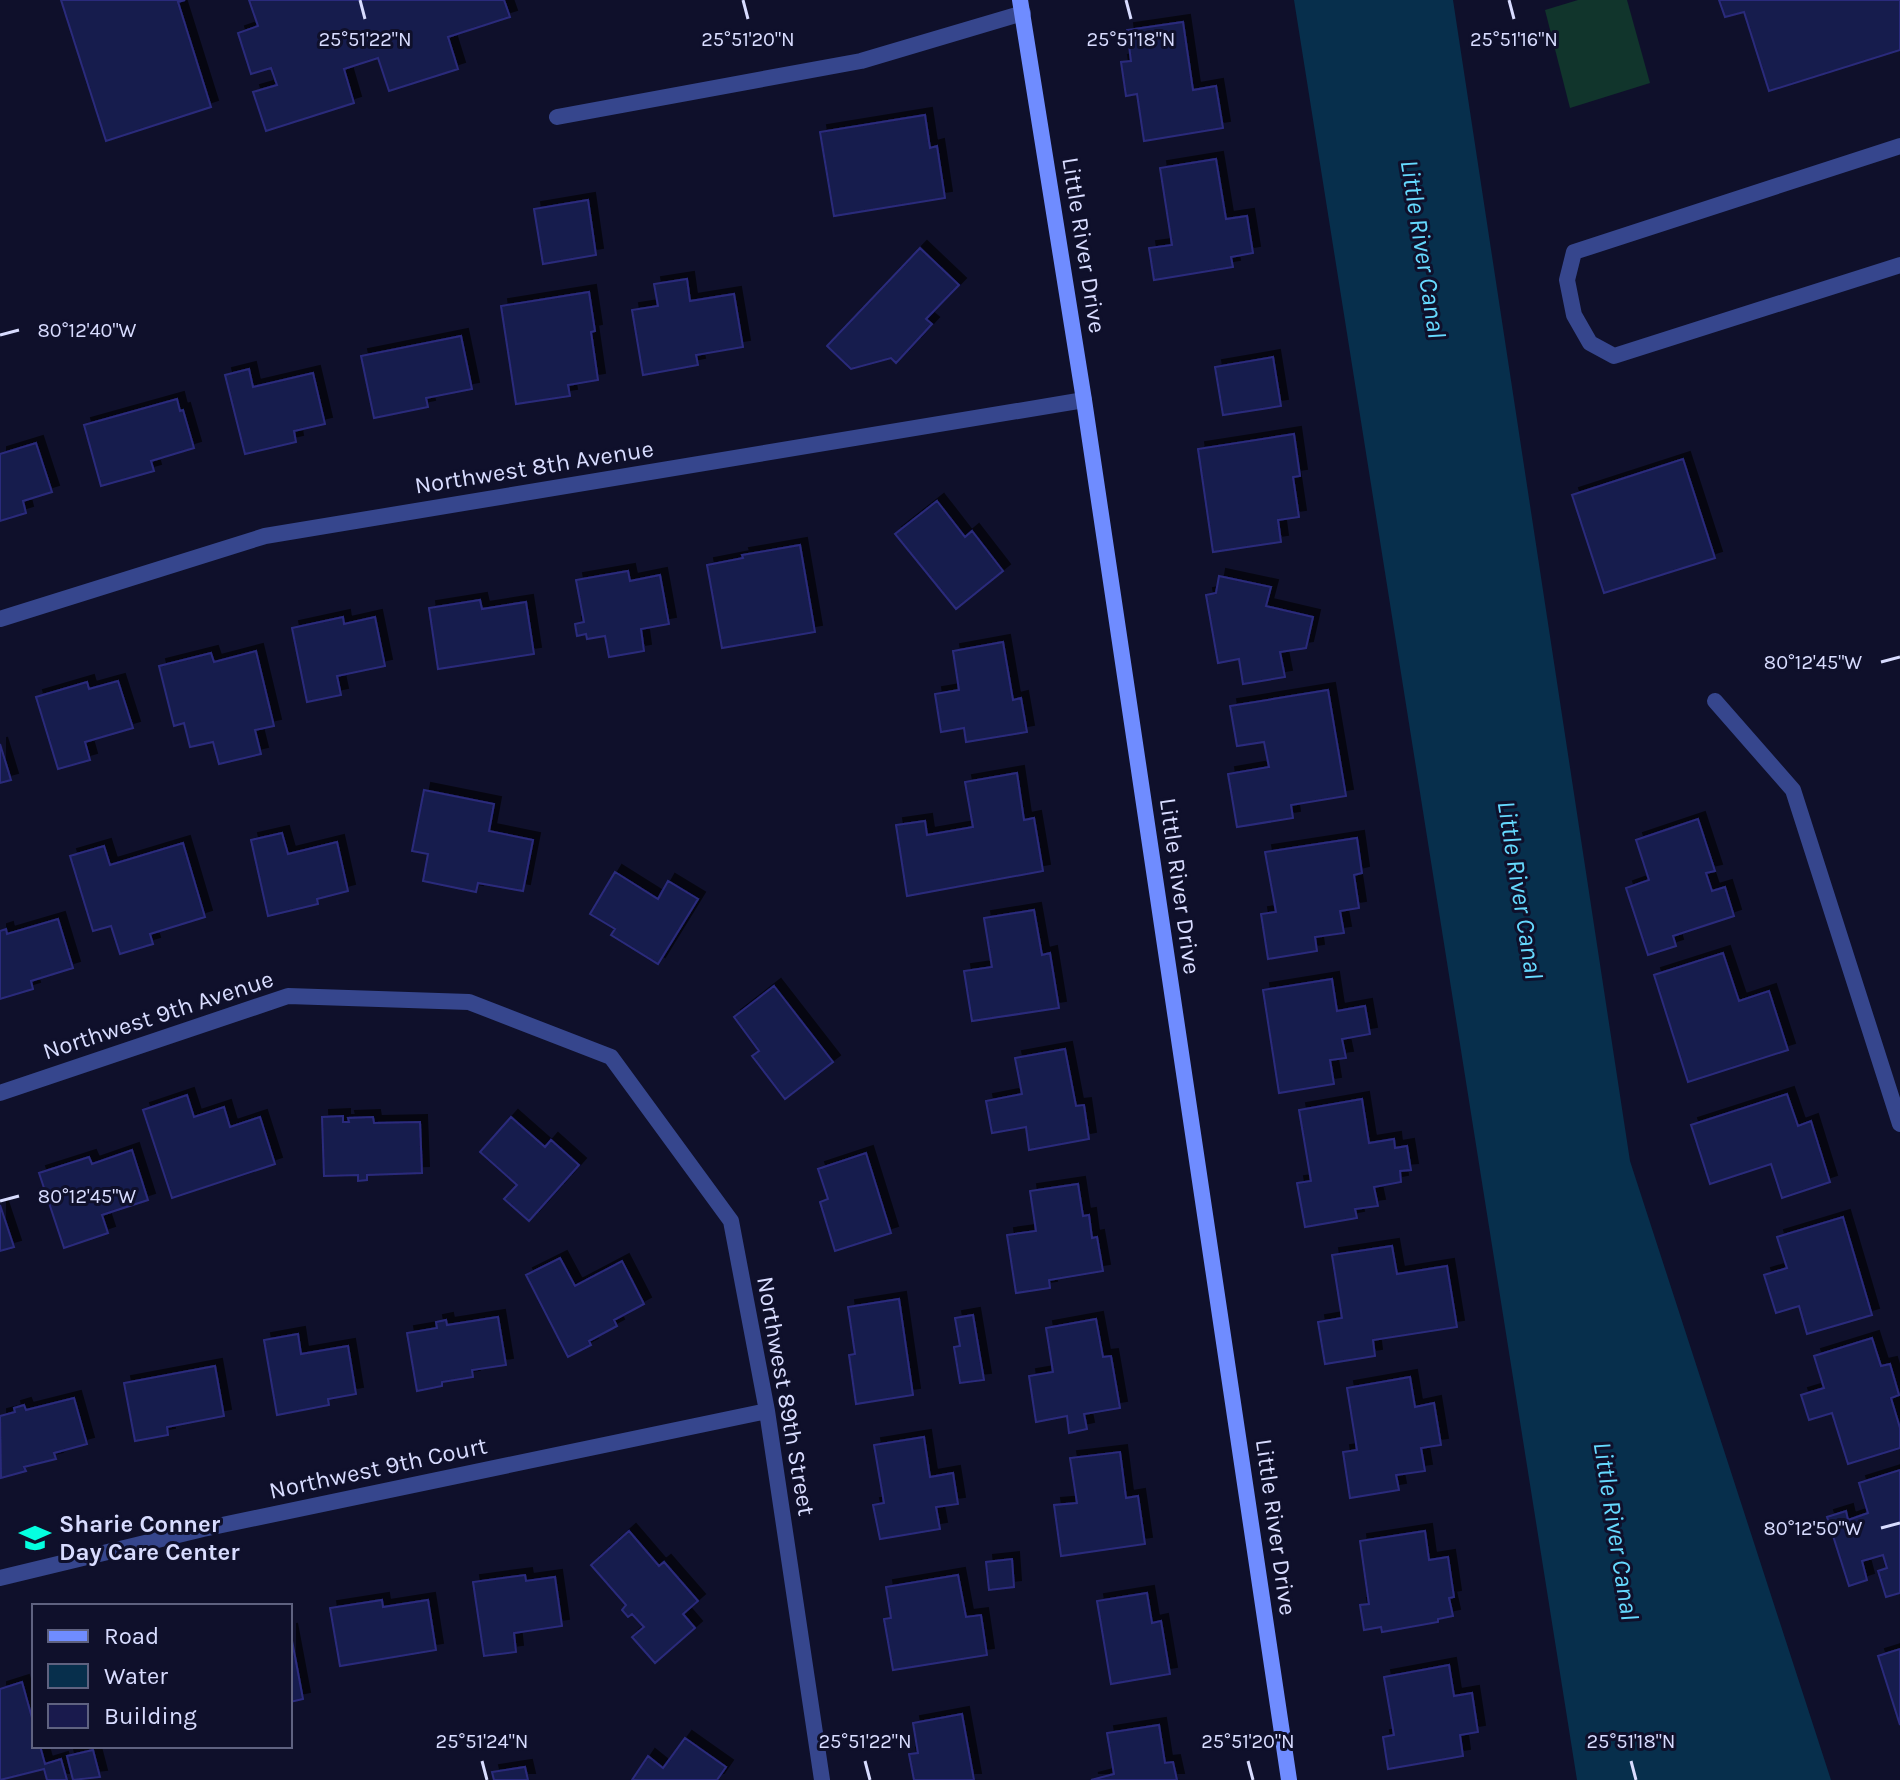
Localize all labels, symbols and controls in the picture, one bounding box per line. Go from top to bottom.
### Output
text: 25°51'22"N [318,28,412,51]
text: 25°51'20"N [701,28,795,51]
text: 25°51'18"N [1087,28,1175,51]
text: 25°51'16"N [1470,28,1558,51]
street label: Little River Drive [1056,155,1112,335]
water label: Little River Canal [1394,157,1452,341]
text: 80°12'40"W [38,319,137,342]
street label: Northwest 8th Avenue [412,434,656,500]
text: 80°12'45"W [1764,651,1862,674]
street label: Little River Drive [1154,796,1206,976]
water label: Little River Canal [1491,798,1549,982]
street label: Northwest 9th Avenue [39,964,277,1066]
text: 80°12'45"W [38,1185,136,1208]
street label: Northwest 89th Street [751,1274,821,1518]
street label: Northwest 9th Court [267,1431,489,1505]
street label: Little River Drive [1250,1437,1302,1617]
water label: Little River Canal [1587,1439,1645,1623]
place label: Sharie Conner Day Care Center [59,1510,240,1566]
text: 80°12'50"W [1763,1517,1863,1540]
school or university icon: Sharie Conner Day Care Center [18,1521,52,1555]
legend [32,1604,292,1748]
text: Road [104,1622,159,1650]
text: Water [104,1662,168,1690]
text: Building [104,1702,197,1730]
text: 25°51'24"N [436,1730,528,1753]
text: 25°51'22"N [818,1730,912,1753]
text: 25°51'20"N [1201,1730,1295,1753]
text: 25°51'18"N [1587,1730,1675,1753]

